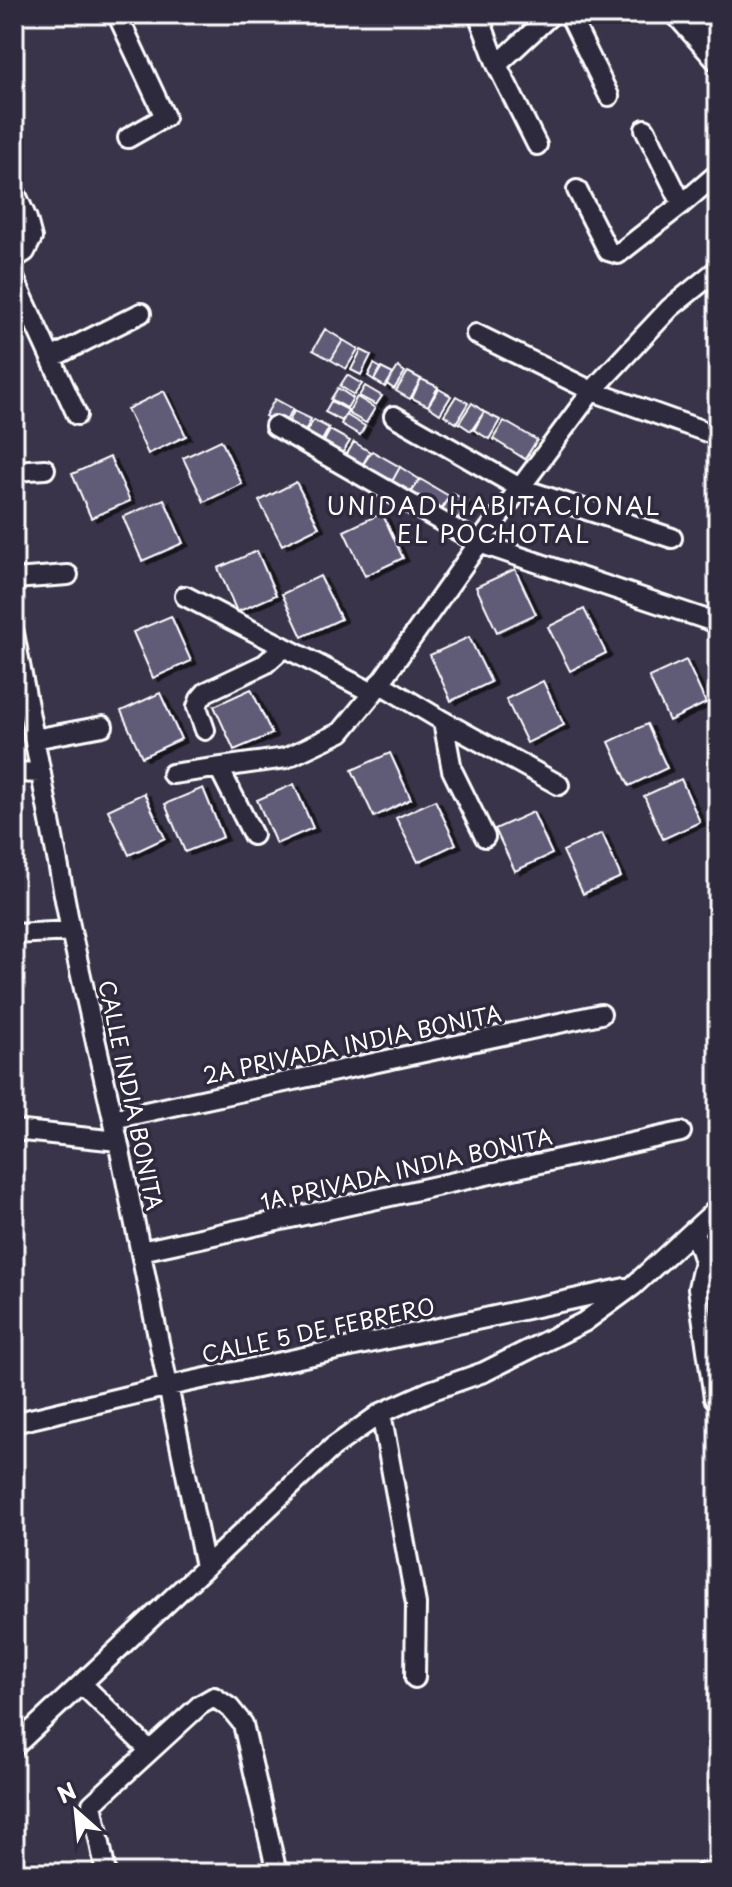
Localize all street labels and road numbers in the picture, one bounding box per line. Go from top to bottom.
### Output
street label: CALLE INDIA BONITA [91,977,173,1213]
street label: 2A PRIVADA INDIA BONITA [200,995,504,1091]
street label: 1A PRIVADA INDIA BONITA [257,1118,555,1218]
street label: CALLE 5 DE FEBRERO [198,1288,438,1370]

